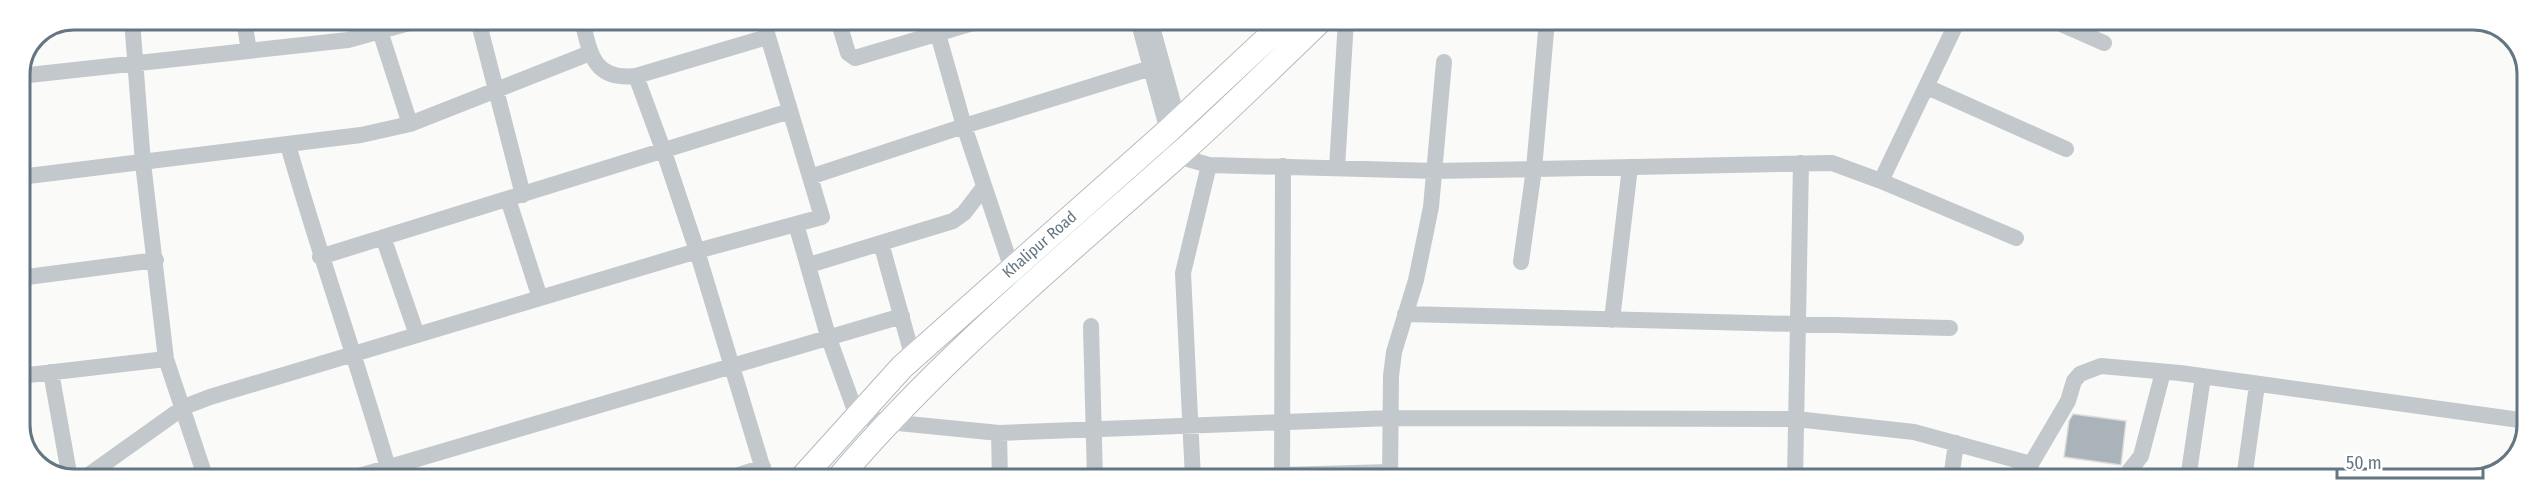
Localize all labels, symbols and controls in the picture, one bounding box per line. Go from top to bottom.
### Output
street label: Khalipur Road [998,207,1080,282]
scale bar [2337,442,2482,480]
text: 50 m [2346,452,2382,474]

